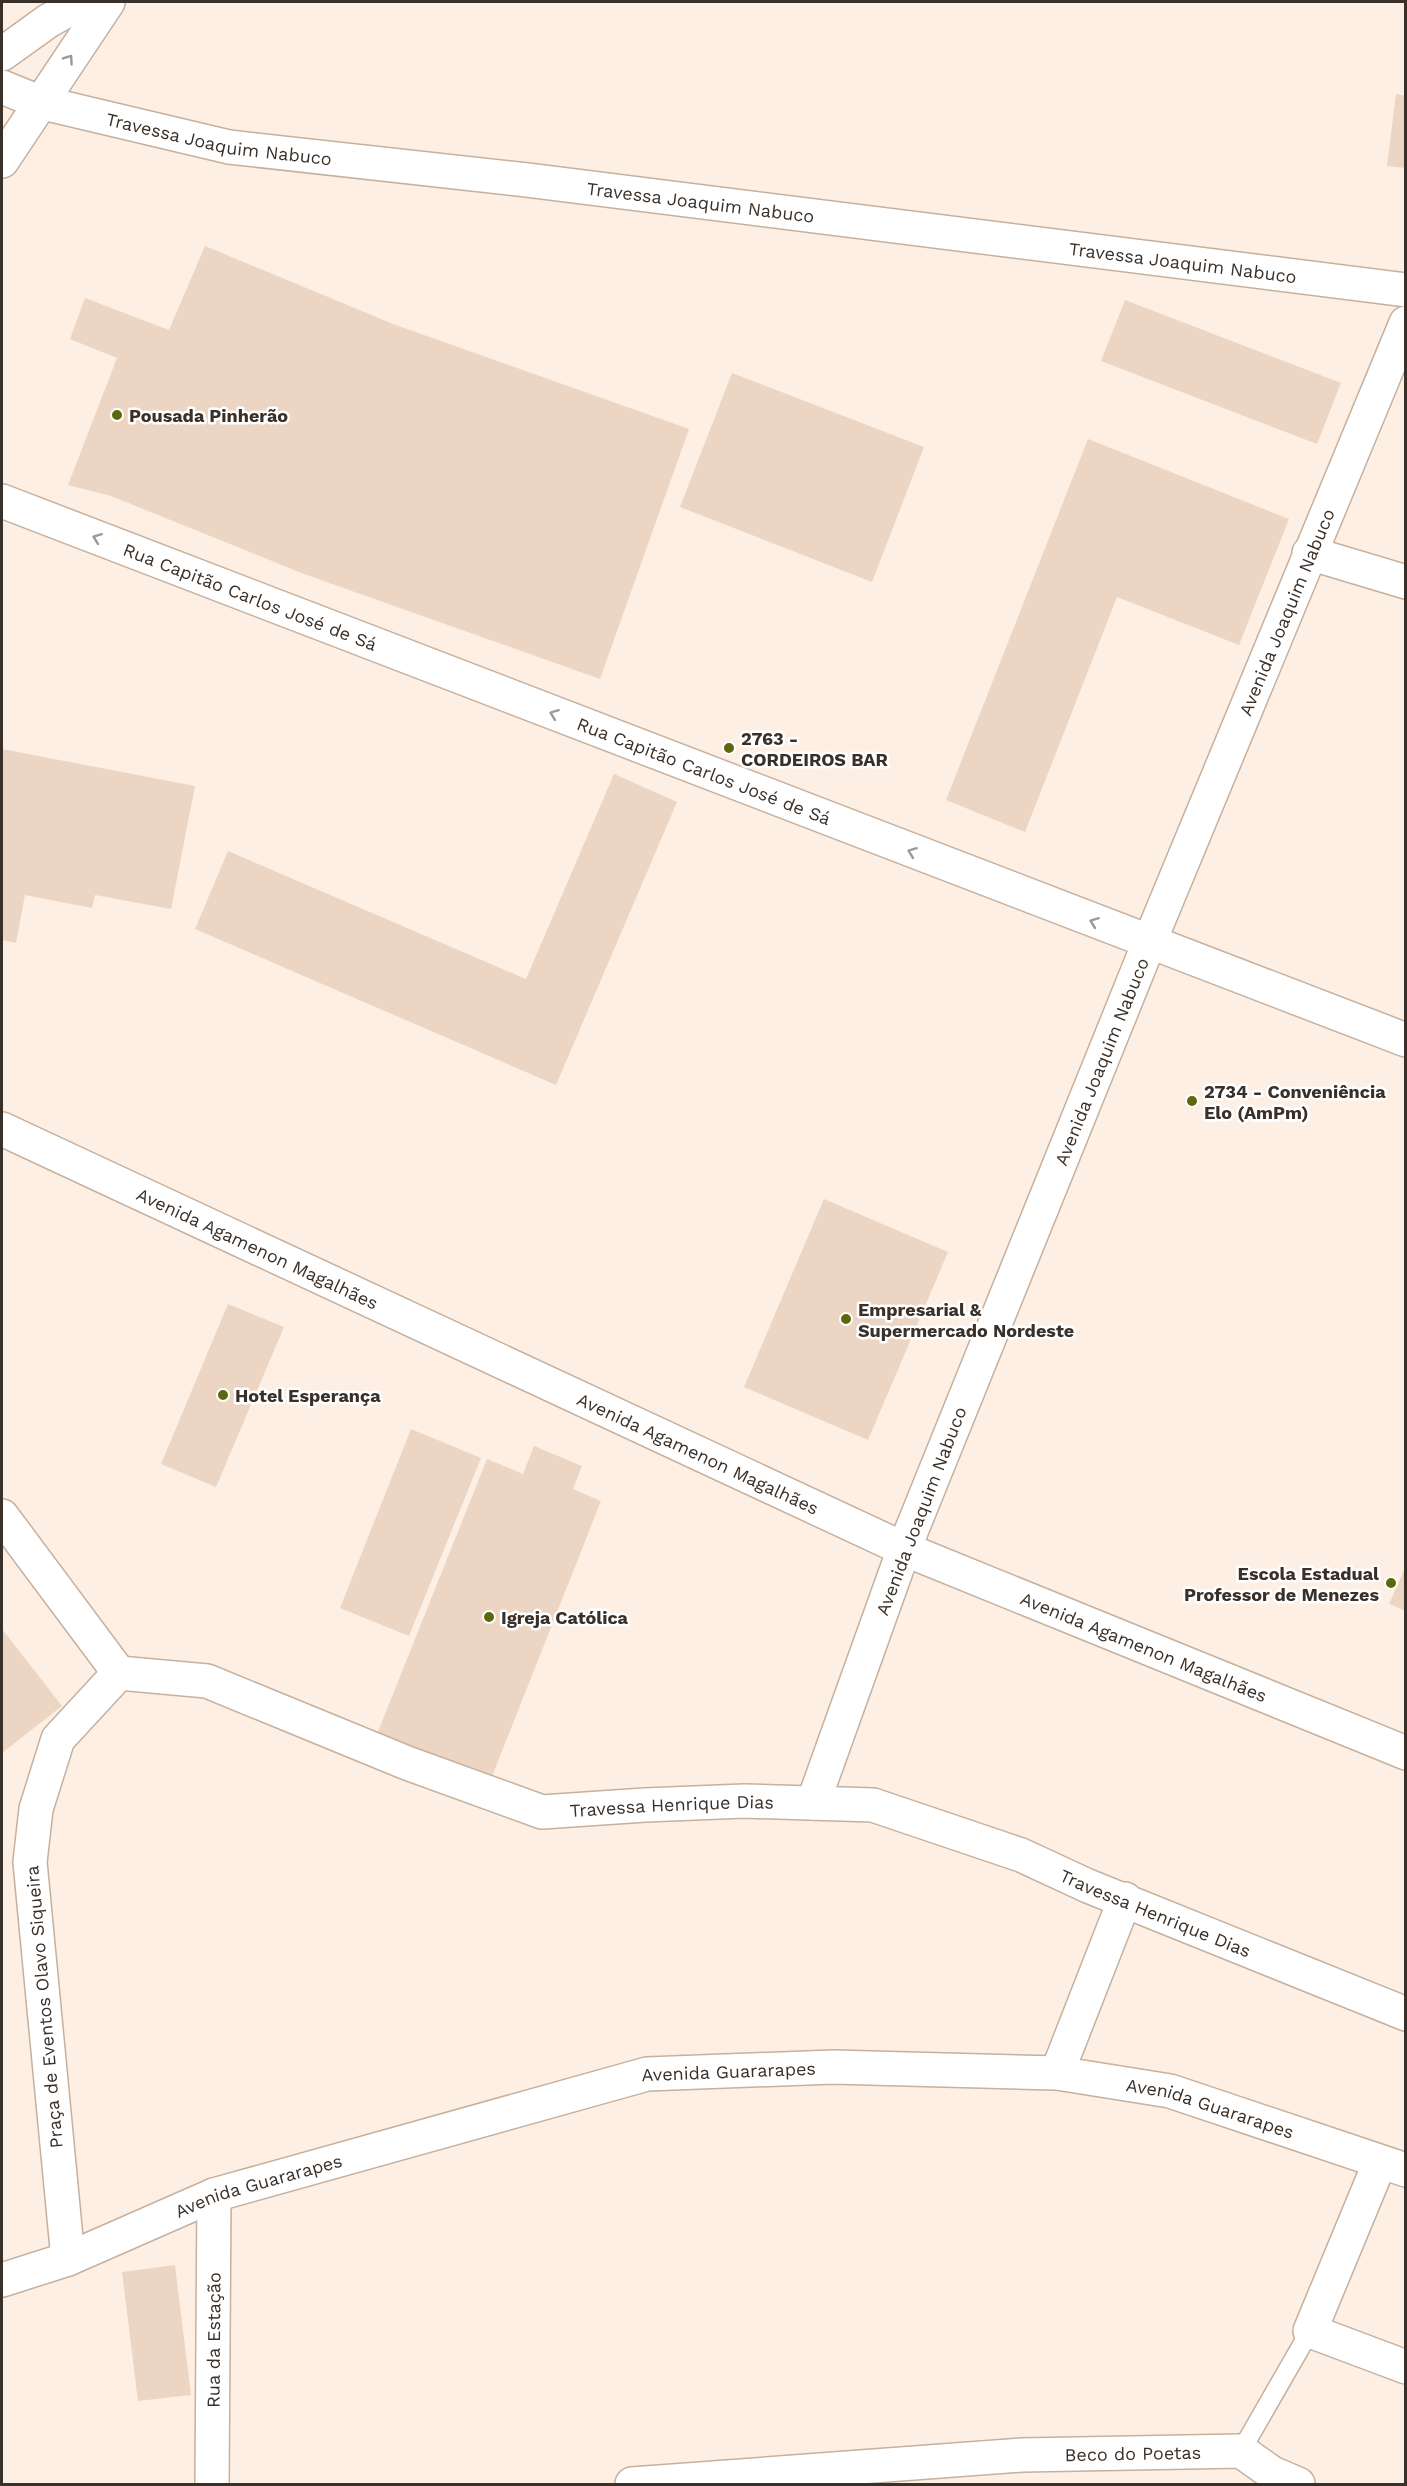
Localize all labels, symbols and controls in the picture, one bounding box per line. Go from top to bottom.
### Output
one-way arrow [61,55,72,66]
street label: Travessa Joaquim Nabuco [104,108,333,169]
street label: Travessa Joaquim Nabuco [586,177,816,226]
street label: Travessa Joaquim Nabuco [1068,237,1298,287]
place label: Pousada Pinherão [129,405,288,426]
marker: Pousada Pinherão [110,408,124,422]
street label: Avenida Joaquim Nabuco [1234,505,1338,719]
one-way arrow [93,533,104,545]
street label: Rua Capitão Carlos José de Sá [121,538,380,655]
one-way arrow [549,708,560,721]
street label: Rua Capitão Carlos José de Sá [574,712,834,829]
place label: 2763 - CORDEIROS BAR [741,728,889,770]
marker: 2763 - CORDEIROS BAR [722,741,736,755]
one-way arrow [907,846,918,859]
one-way arrow [1089,916,1100,929]
street label: Avenida Joaquim Nabuco [1050,955,1152,1168]
place label: 2734 - Conveniência Elo (AmPm) [1204,1081,1386,1123]
marker: 2734 - Conveniência Elo (AmPm) [1185,1094,1199,1108]
street label: Avenida Agamenon Magalhães [134,1183,382,1313]
place label: Empresarial & Supermercado Nordeste [858,1299,1074,1341]
marker: Empresarial & Supermercado Nordeste [839,1312,853,1326]
place label: Hotel Esperança [235,1385,381,1406]
marker: Hotel Esperança [216,1388,230,1402]
street label: Avenida Agamenon Magalhães [574,1388,822,1518]
street label: Avenida Joaquim Nabuco [871,1404,971,1618]
place label: Escola Estadual Professor de Menezes [1184,1563,1379,1605]
marker: Escola Estadual Professor de Menezes [1384,1576,1398,1590]
street label: Avenida Agamenon Magalhães [1018,1587,1270,1706]
place label: Igreja Católica [501,1607,629,1628]
marker: Igreja Católica [482,1610,496,1624]
street label: Travessa Henrique Dias [569,1790,774,1821]
street label: Travessa Henrique Dias [1057,1864,1254,1961]
street label: Praça de Eventos Olavo Siqueira [21,1865,67,2149]
street label: Avenida Guararapes [641,2057,816,2085]
street label: Avenida Guararapes [1125,2074,1297,2142]
street label: Avenida Guararapes [171,2149,344,2221]
street label: Rua da Estação [202,2272,224,2408]
street label: Beco do Poetas [1064,2441,1201,2465]

